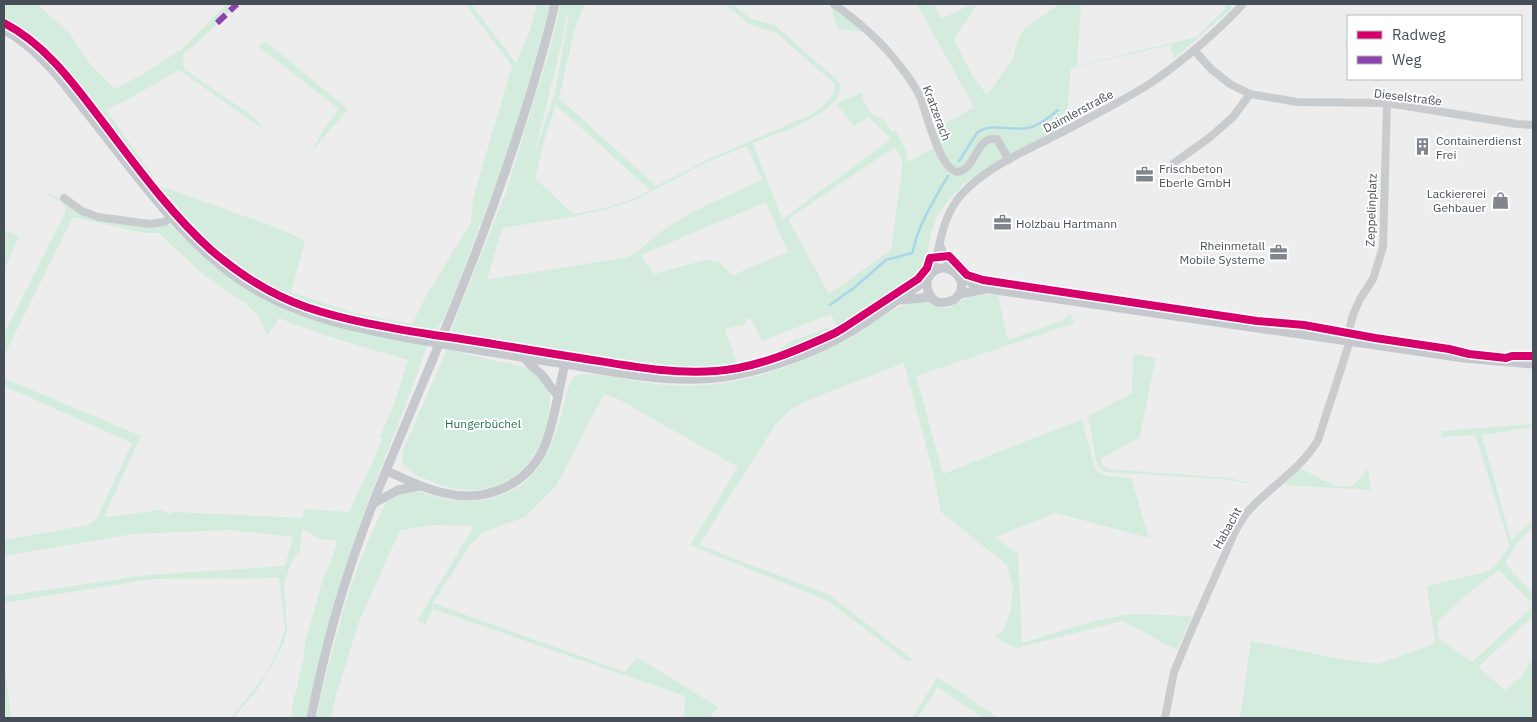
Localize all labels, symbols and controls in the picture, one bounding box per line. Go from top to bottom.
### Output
legend [1347,15,1522,80]
text: Radweg [1392,25,1446,44]
text: Weg [1392,50,1421,69]
street label: Kratzerach [920,83,954,143]
street label: Dieselstraße [1373,85,1443,109]
street label: Daimlerstraße [1040,86,1116,136]
place label: Containerdienst Frei [1436,133,1522,162]
building icon: Containerdienst Frei [1412,137,1432,157]
place label: Frischbeton Eberle GmbH [1159,161,1231,190]
office icon: Frischbeton Eberle GmbH [1135,165,1155,185]
street label: Zeppelinplatz [1362,173,1380,247]
place label: Lackiererei Gehbauer [1427,186,1487,215]
shop icon: Lackiererei Gehbauer [1490,190,1510,210]
office icon: Holzbau Hartmann [992,213,1012,233]
place label: Holzbau Hartmann [1016,216,1117,231]
place label: Rheinmetall Mobile Systeme [1179,238,1265,267]
office icon: Rheinmetall Mobile Systeme [1269,242,1289,262]
park label: Hungerbüchel [445,416,521,431]
street label: Habacht [1209,505,1245,551]

